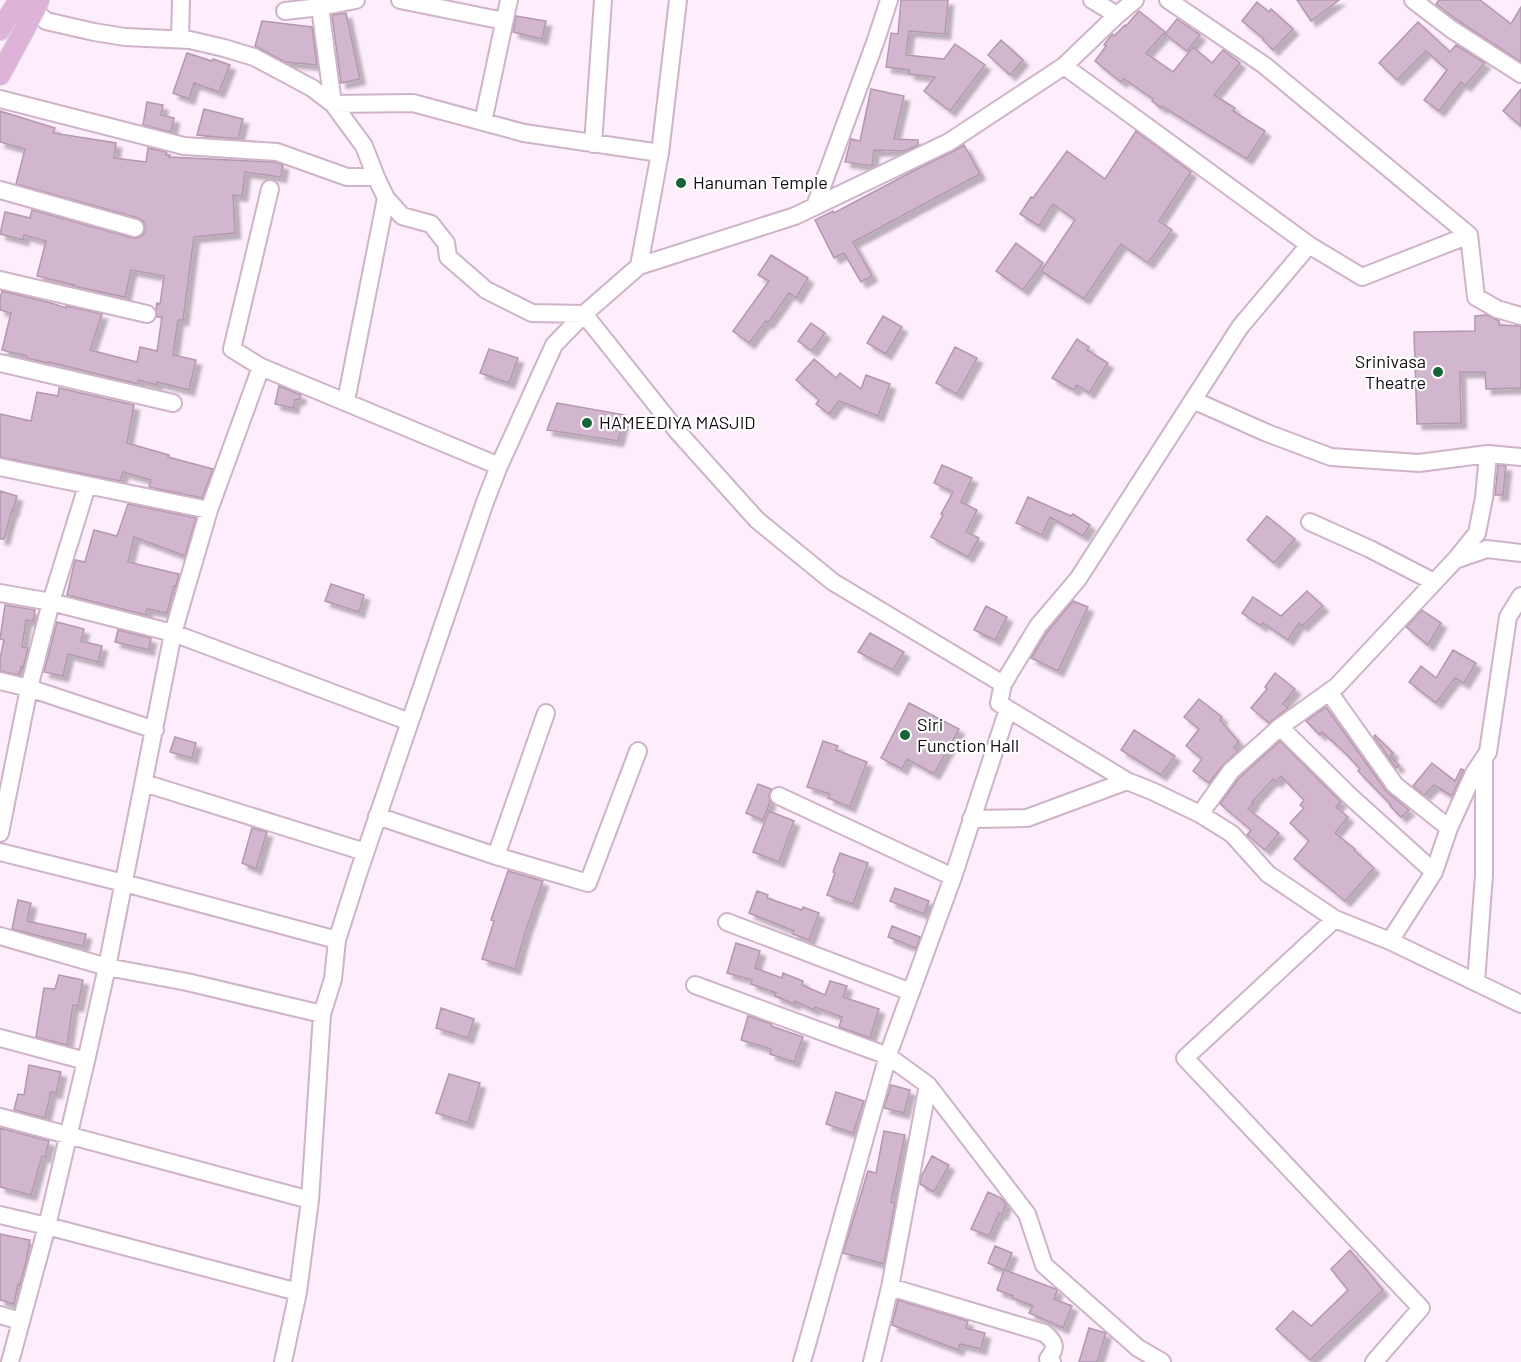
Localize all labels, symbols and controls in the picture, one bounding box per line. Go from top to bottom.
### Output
place label: Hanuman Temple [693,171,828,193]
marker: Hanuman Temple [674,176,688,190]
place label: Srinivasa Theatre [1355,350,1426,393]
marker: Srinivasa Theatre [1431,365,1445,379]
place label: HAMEEDIYA MASJID [599,411,756,433]
marker: HAMEEDIYA MASJID [580,416,594,430]
place label: Siri Function Hall [917,713,1019,756]
marker: Siri Function Hall [898,728,912,742]

